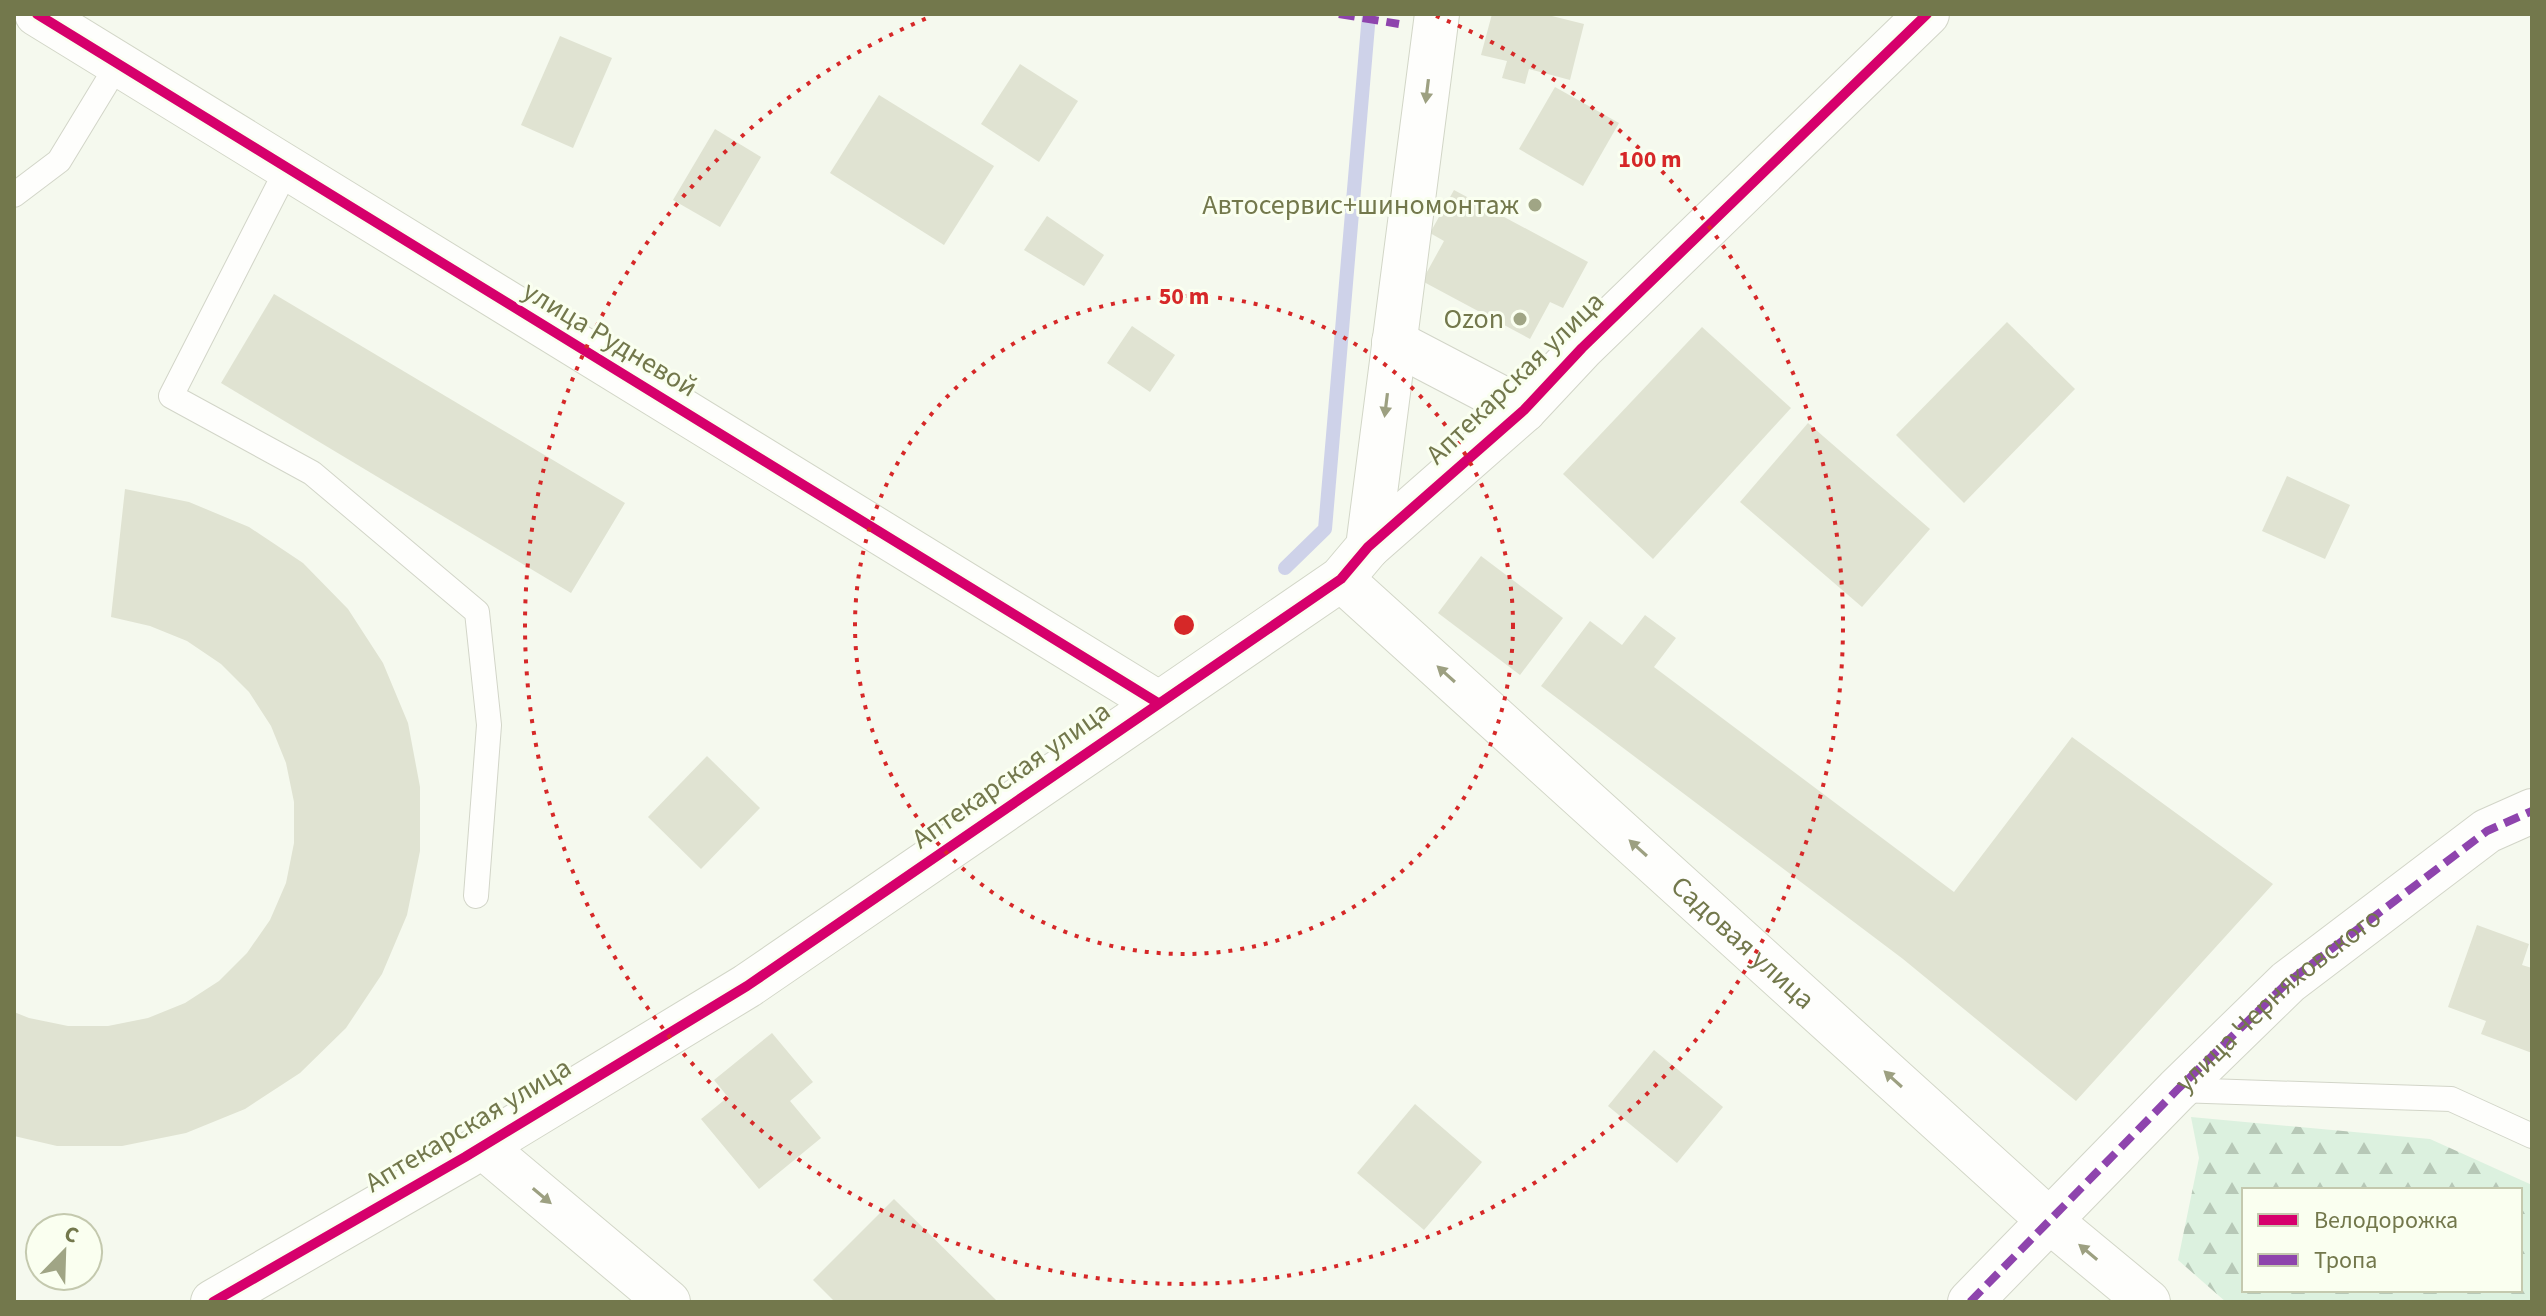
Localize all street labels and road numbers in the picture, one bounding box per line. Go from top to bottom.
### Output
street label: улица Рудневой [515,271,705,407]
street label: Аптекарская улица [1417,282,1613,474]
street label: Аптекарская улица [904,691,1118,859]
street label: Садовая улица [1662,867,1824,1019]
street label: улица Черняховского [2166,898,2390,1102]
street label: Аптекарская улица [357,1048,579,1202]

